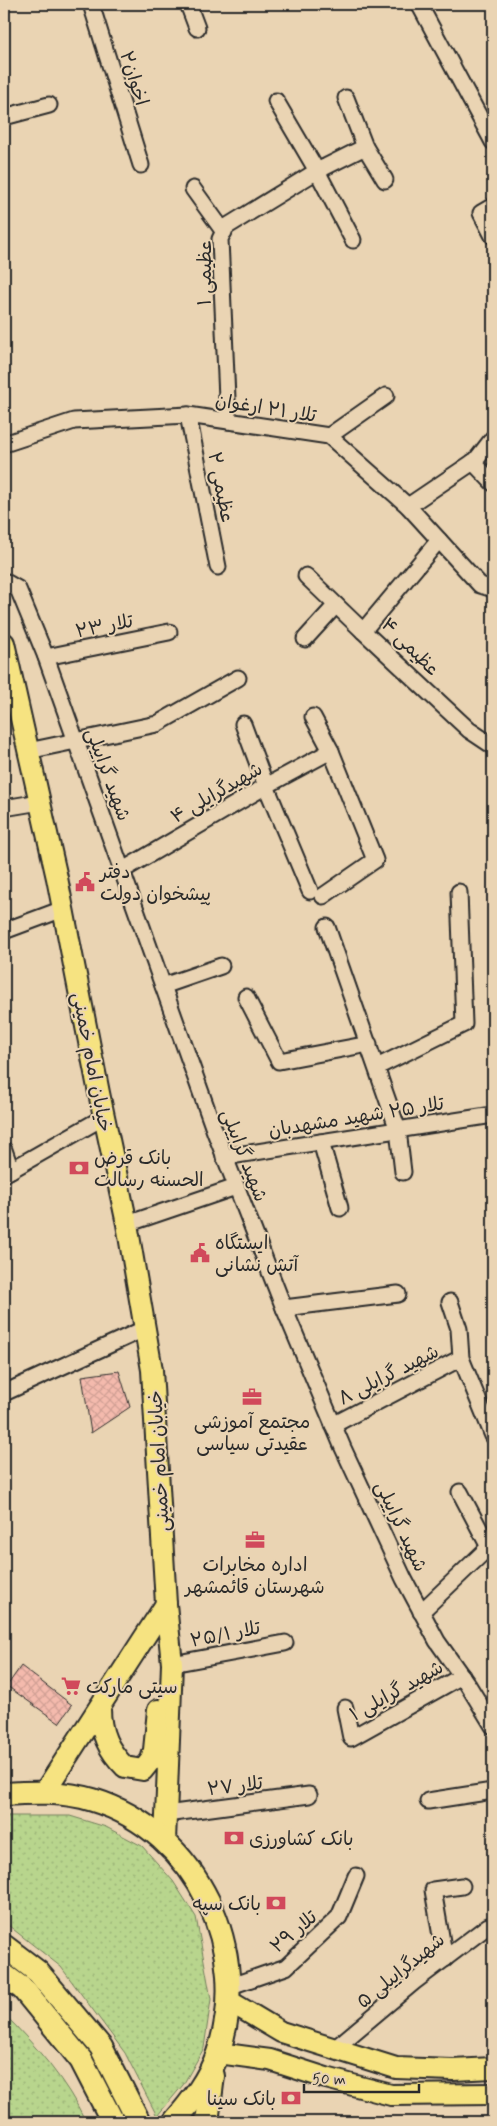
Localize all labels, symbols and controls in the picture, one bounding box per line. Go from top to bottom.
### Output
street label: اخوان۲ [113,48,154,109]
street label: عظیمی ۱ [193,240,218,306]
street label: تلار ۲۱ ارغوان [213,388,319,429]
street label: عظیمی ۲ [201,450,240,525]
street label: تلار ۲۳ [73,609,136,644]
street label: عظیمی ۴ [375,613,444,682]
street label: شهید گراییلی [79,725,136,824]
street label: شهیدگرایلی ۴ [166,757,267,830]
place label: دفتر پیشخوان دولت [98,860,211,907]
public building icon: دفتر پیشخوان دولت [74,871,96,893]
street label: خیابان امام خمینی [65,990,117,1134]
street label: تلار ۲۵ شهید مشهدبان [267,1091,446,1144]
street label: شهید گراییلی [214,1106,273,1205]
place label: بانک قرض الحسنه رسالت [94,1146,204,1193]
bank icon: بانک قرض الحسنه رسالت [68,1157,90,1179]
place label: ایستگاه آتش نشانی [215,1231,300,1278]
public building icon: ایستگاه آتش نشانی [189,1242,211,1264]
street label: شهید گرایلی ۸ [334,1339,443,1411]
office icon: مجتمع آموزشی عقیدتی سیاسی [241,1386,263,1408]
street label: خیابان امام خمینی [143,1390,177,1532]
place label: مجتمع آموزشی عقیدتی سیاسی [194,1410,310,1457]
street label: شهید گراییلی [369,1477,433,1576]
office icon: اداره مخابرات شهرستان قائمشهر [244,1529,266,1551]
place label: اداره مخابرات شهرستان قائمشهر [183,1553,325,1600]
street label: تلار ۲۵/۱ [188,1615,263,1654]
street label: شهید گرایلی ۱ [345,1655,448,1727]
supermarket icon: سیتی مارکت [60,1675,82,1697]
place label: سیتی مارکت [86,1675,178,1700]
street label: تلار ۲۷ [206,1771,265,1802]
bank icon: بانک کشاورزی [223,1827,245,1849]
place label: بانک کشاورزی [249,1827,354,1852]
place label: بانک سپه [192,1892,261,1917]
bank icon: بانک سپه [265,1892,287,1914]
street label: تلار ۲۹ [265,1905,323,1959]
street label: شهیدگراییلی ۵ [352,1928,450,2015]
scale bar [304,2061,420,2093]
text: 50 m [312,2070,346,2090]
place label: بانک سینا [207,2087,276,2112]
bank icon: بانک سینا [280,2087,302,2109]

